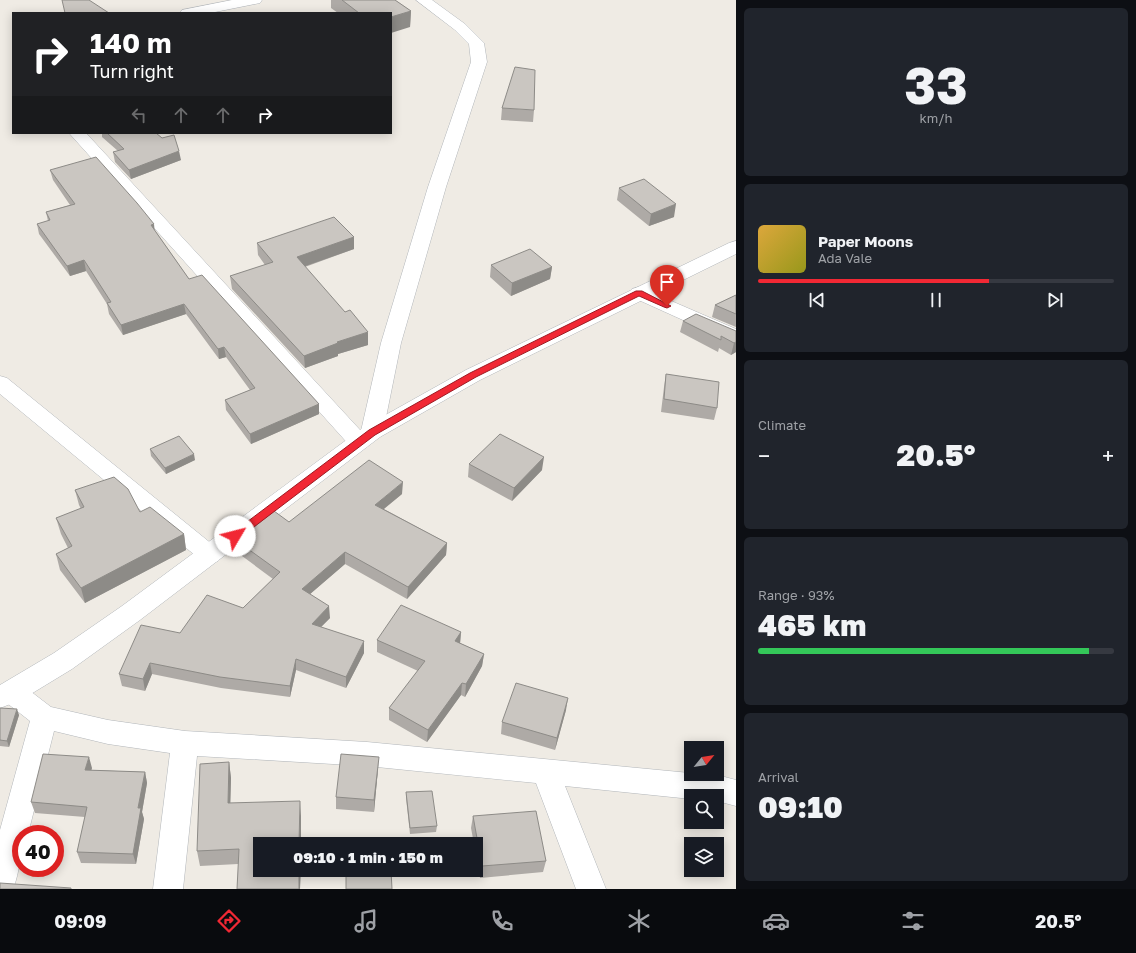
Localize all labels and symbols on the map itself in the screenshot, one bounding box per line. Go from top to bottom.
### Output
pin [650,265,684,306]
position arrow [214,515,256,557]
north arrow [684,741,724,781]
speed limit sign: 40 [12,825,64,877]

